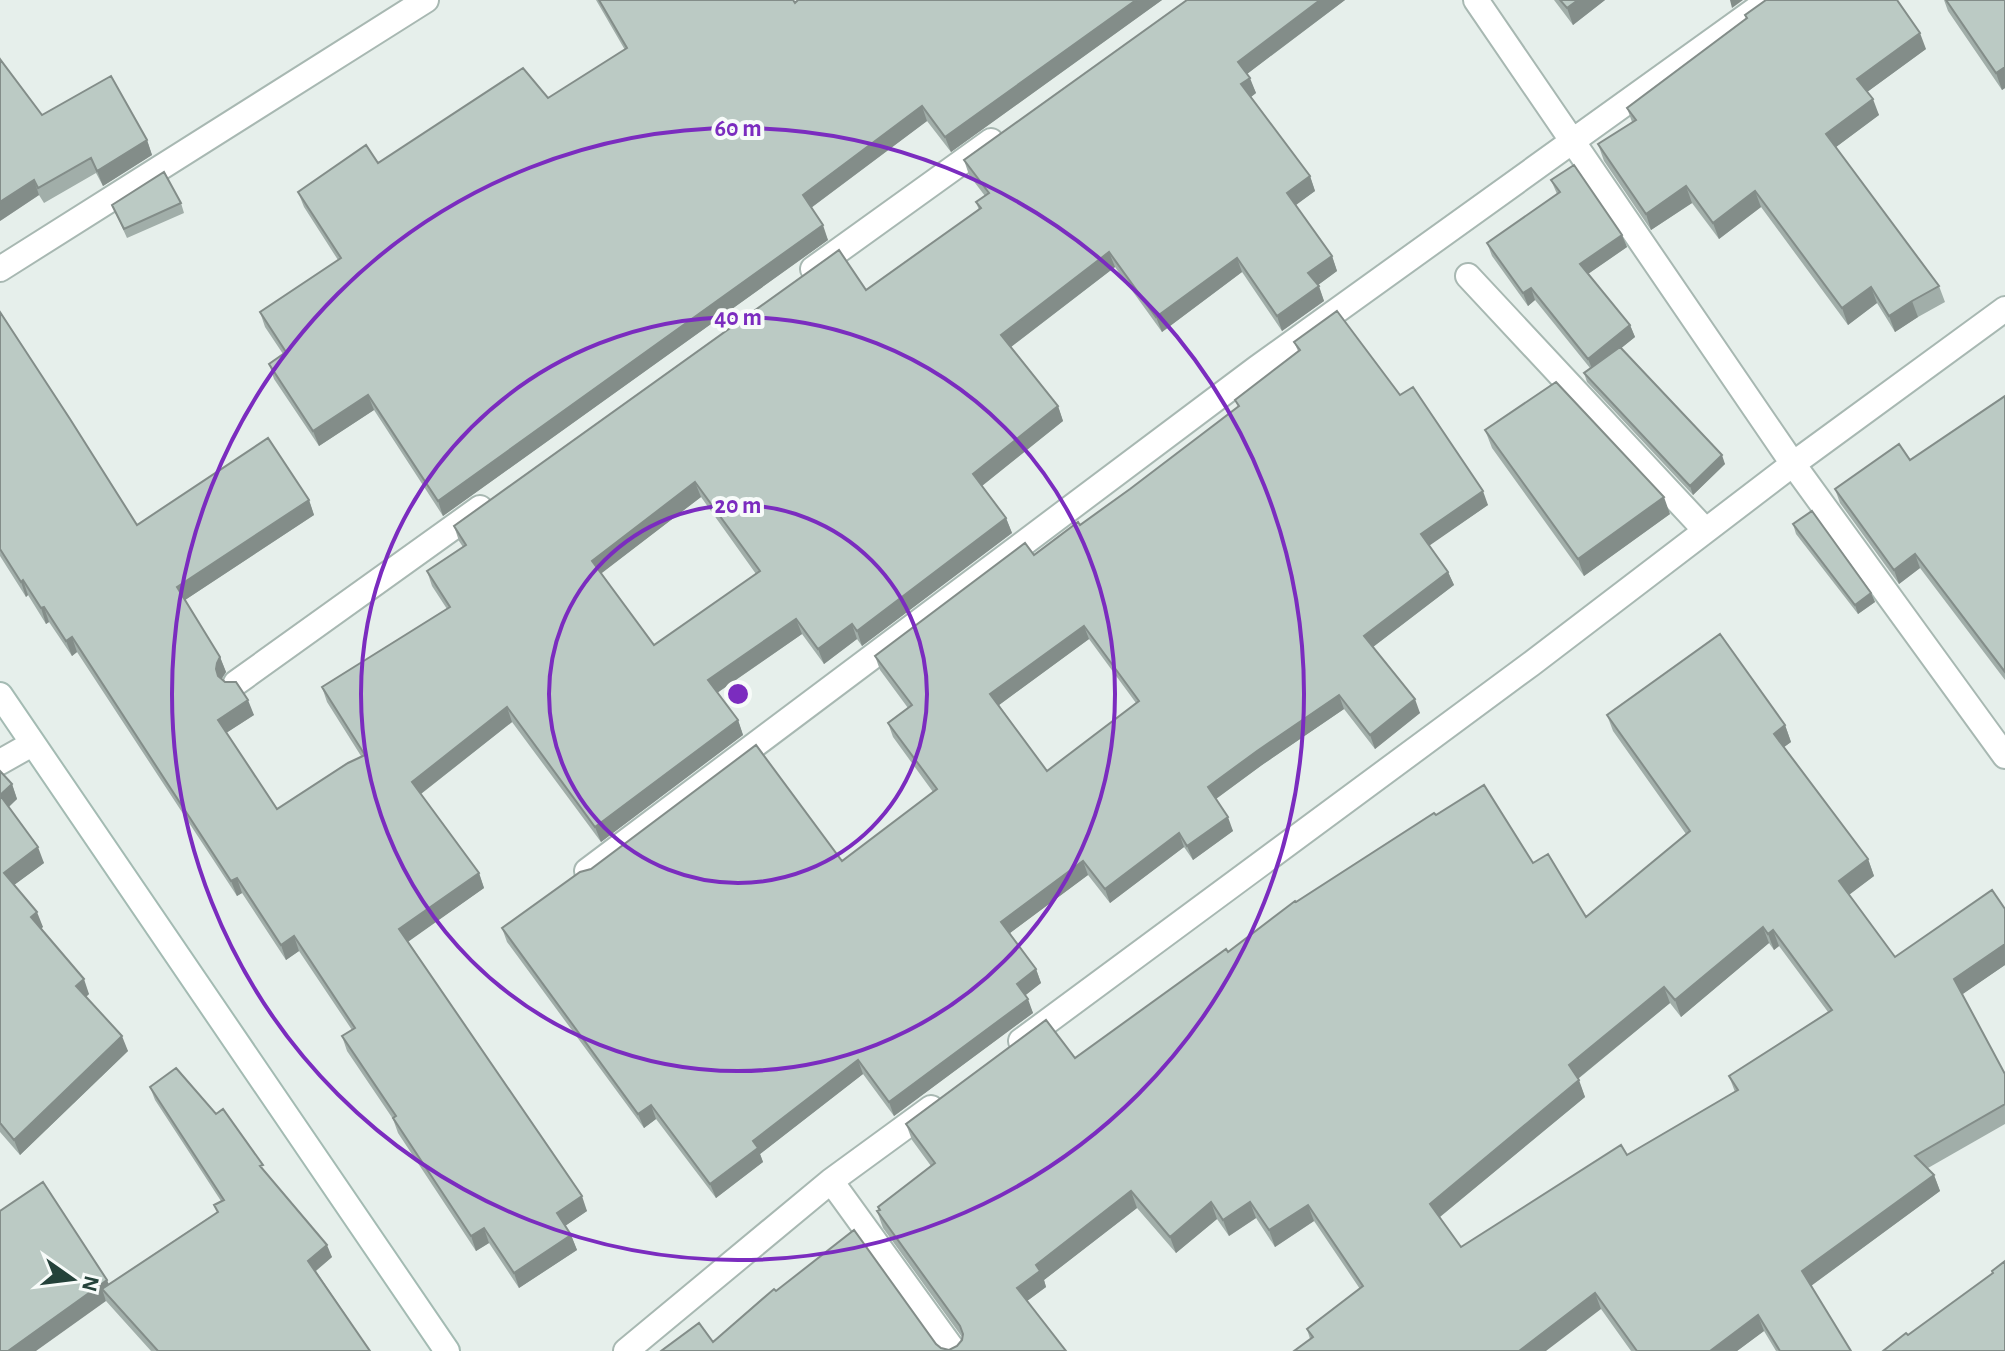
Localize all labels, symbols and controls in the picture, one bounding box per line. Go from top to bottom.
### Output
text: 60 m [714,117,762,141]
text: 40 m [714,306,762,330]
text: 20 m [715,494,761,518]
centre of rings [724,680,752,708]
north arrow [32,1239,112,1319]
text: N [78,1274,103,1294]

